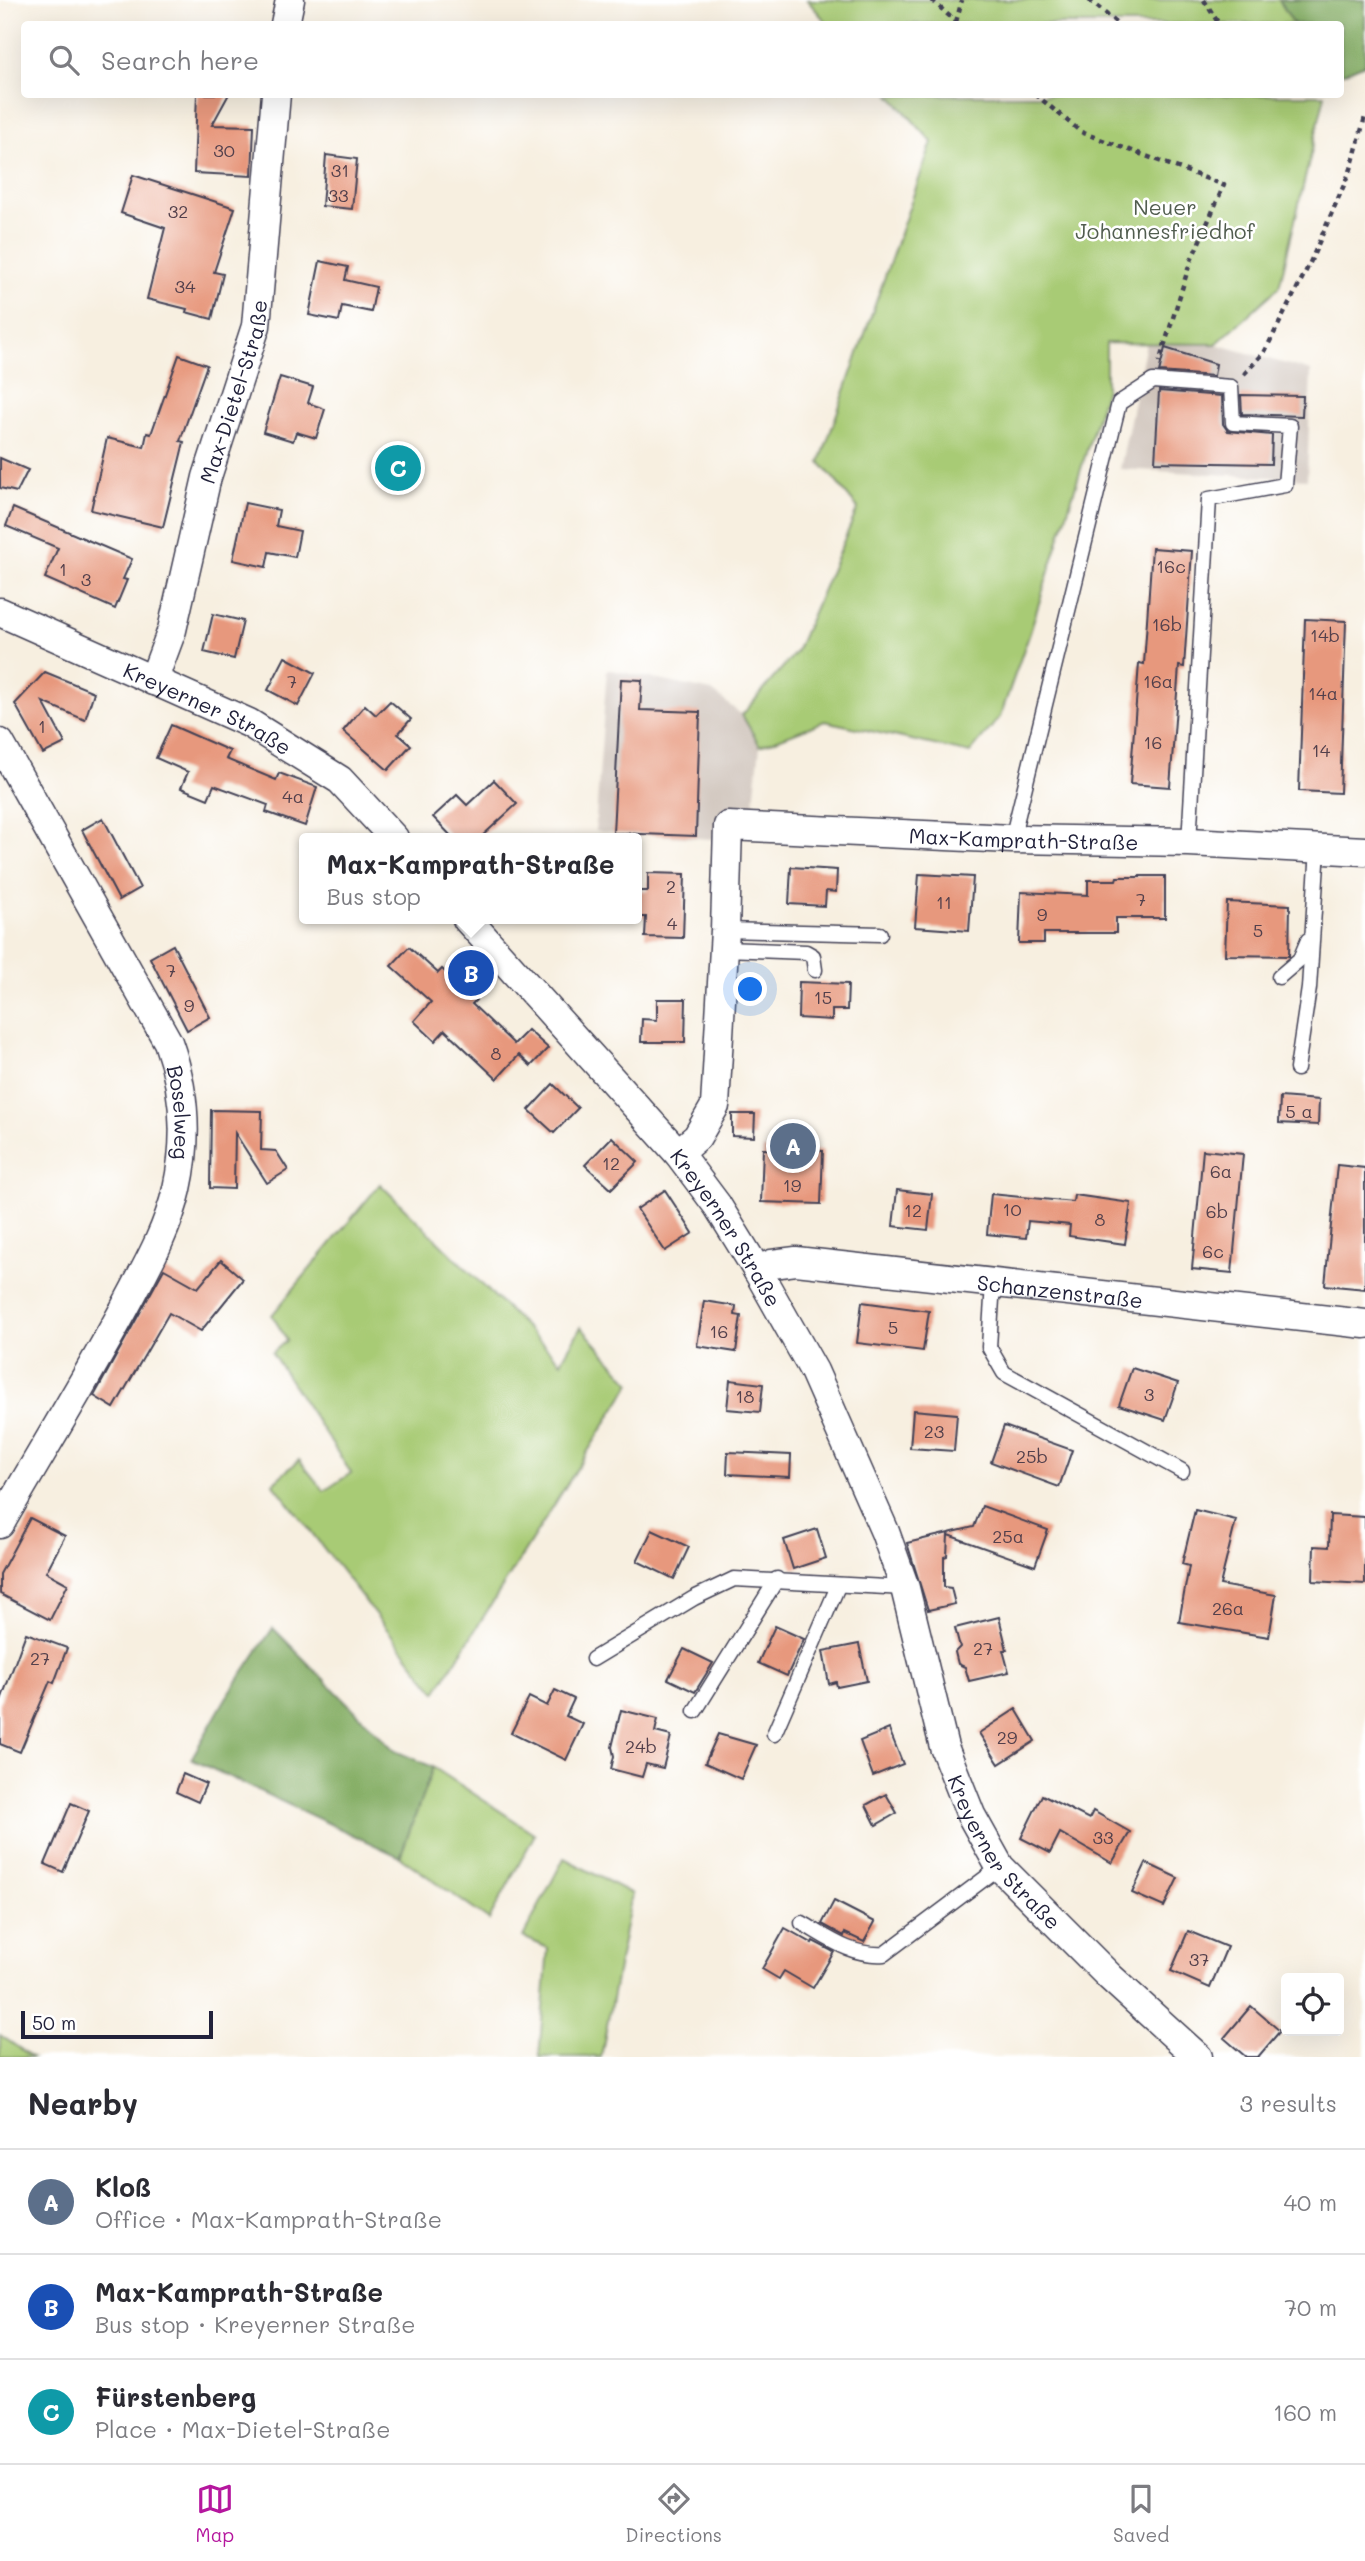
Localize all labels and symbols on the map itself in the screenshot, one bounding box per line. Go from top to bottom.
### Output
house number: 30 [213,138,235,162]
house number: 31 [331,158,349,182]
house number: 33 [327,183,349,207]
park label: Neuer Johannesfriedhof [1075,193,1255,244]
house number: 32 [168,199,188,223]
house number: 34 [174,274,196,298]
street label: Max-Dietel-Straße [192,299,272,487]
pin: C [375,442,421,494]
house number: 16c [1156,554,1186,578]
house number: 1 [59,557,67,581]
house number: 3 [81,567,91,591]
house number: 16b [1152,612,1182,636]
house number: 14b [1310,623,1340,647]
street label: Kreyerner Straße [120,655,297,760]
house number: 7 [287,669,297,693]
house number: 16a [1143,669,1173,693]
house number: 14a [1308,681,1338,705]
house number: 1 [38,714,46,738]
house number: 16 [1144,730,1162,754]
house number: 14 [1312,738,1331,762]
house number: 4a [282,784,304,808]
street label: Max-Kamprath-Straße [908,821,1139,855]
house number: 2 [666,874,676,898]
house number: 7 [1136,887,1146,911]
house number: 11 [936,890,952,914]
house number: 9 [1037,902,1048,926]
house number: 4 [667,911,678,935]
house number: 5 [1253,918,1263,942]
pin: B [448,947,494,999]
house number: 7 [166,958,176,982]
your location [733,972,767,1006]
house number: 15 [814,985,832,1009]
house number: 9 [184,993,195,1017]
house number: 8 [491,1041,502,1065]
street label: Boselweg [162,1062,197,1161]
house number: 5 a [1285,1099,1313,1123]
pin: A [770,1120,816,1172]
street label: Kreyerner Straße [665,1143,788,1311]
house number: 12 [602,1151,620,1175]
house number: 6a [1210,1159,1232,1183]
house number: 19 [783,1173,802,1197]
house number: 10 [1002,1197,1022,1221]
house number: 12 [904,1198,922,1222]
house number: 6b [1206,1199,1228,1223]
house number: 8 [1095,1207,1106,1231]
house number: 6c [1202,1239,1224,1263]
street label: Schanzenstraße [976,1268,1144,1313]
house number: 5 [888,1315,898,1339]
house number: 16 [710,1319,728,1343]
house number: 3 [1144,1382,1154,1406]
house number: 18 [736,1384,755,1408]
house number: 23 [924,1419,944,1443]
house number: 25b [1016,1444,1048,1468]
house number: 25a [992,1524,1024,1548]
house number: 26a [1212,1596,1244,1620]
house number: 27 [973,1636,993,1660]
house number: 27 [30,1646,50,1670]
house number: 29 [997,1725,1018,1749]
house number: 24b [625,1734,657,1758]
street label: Kreyerner Straße [943,1770,1067,1934]
house number: 33 [1092,1825,1114,1849]
house number: 37 [1189,1947,1209,1971]
scale bar [21,2008,214,2040]

